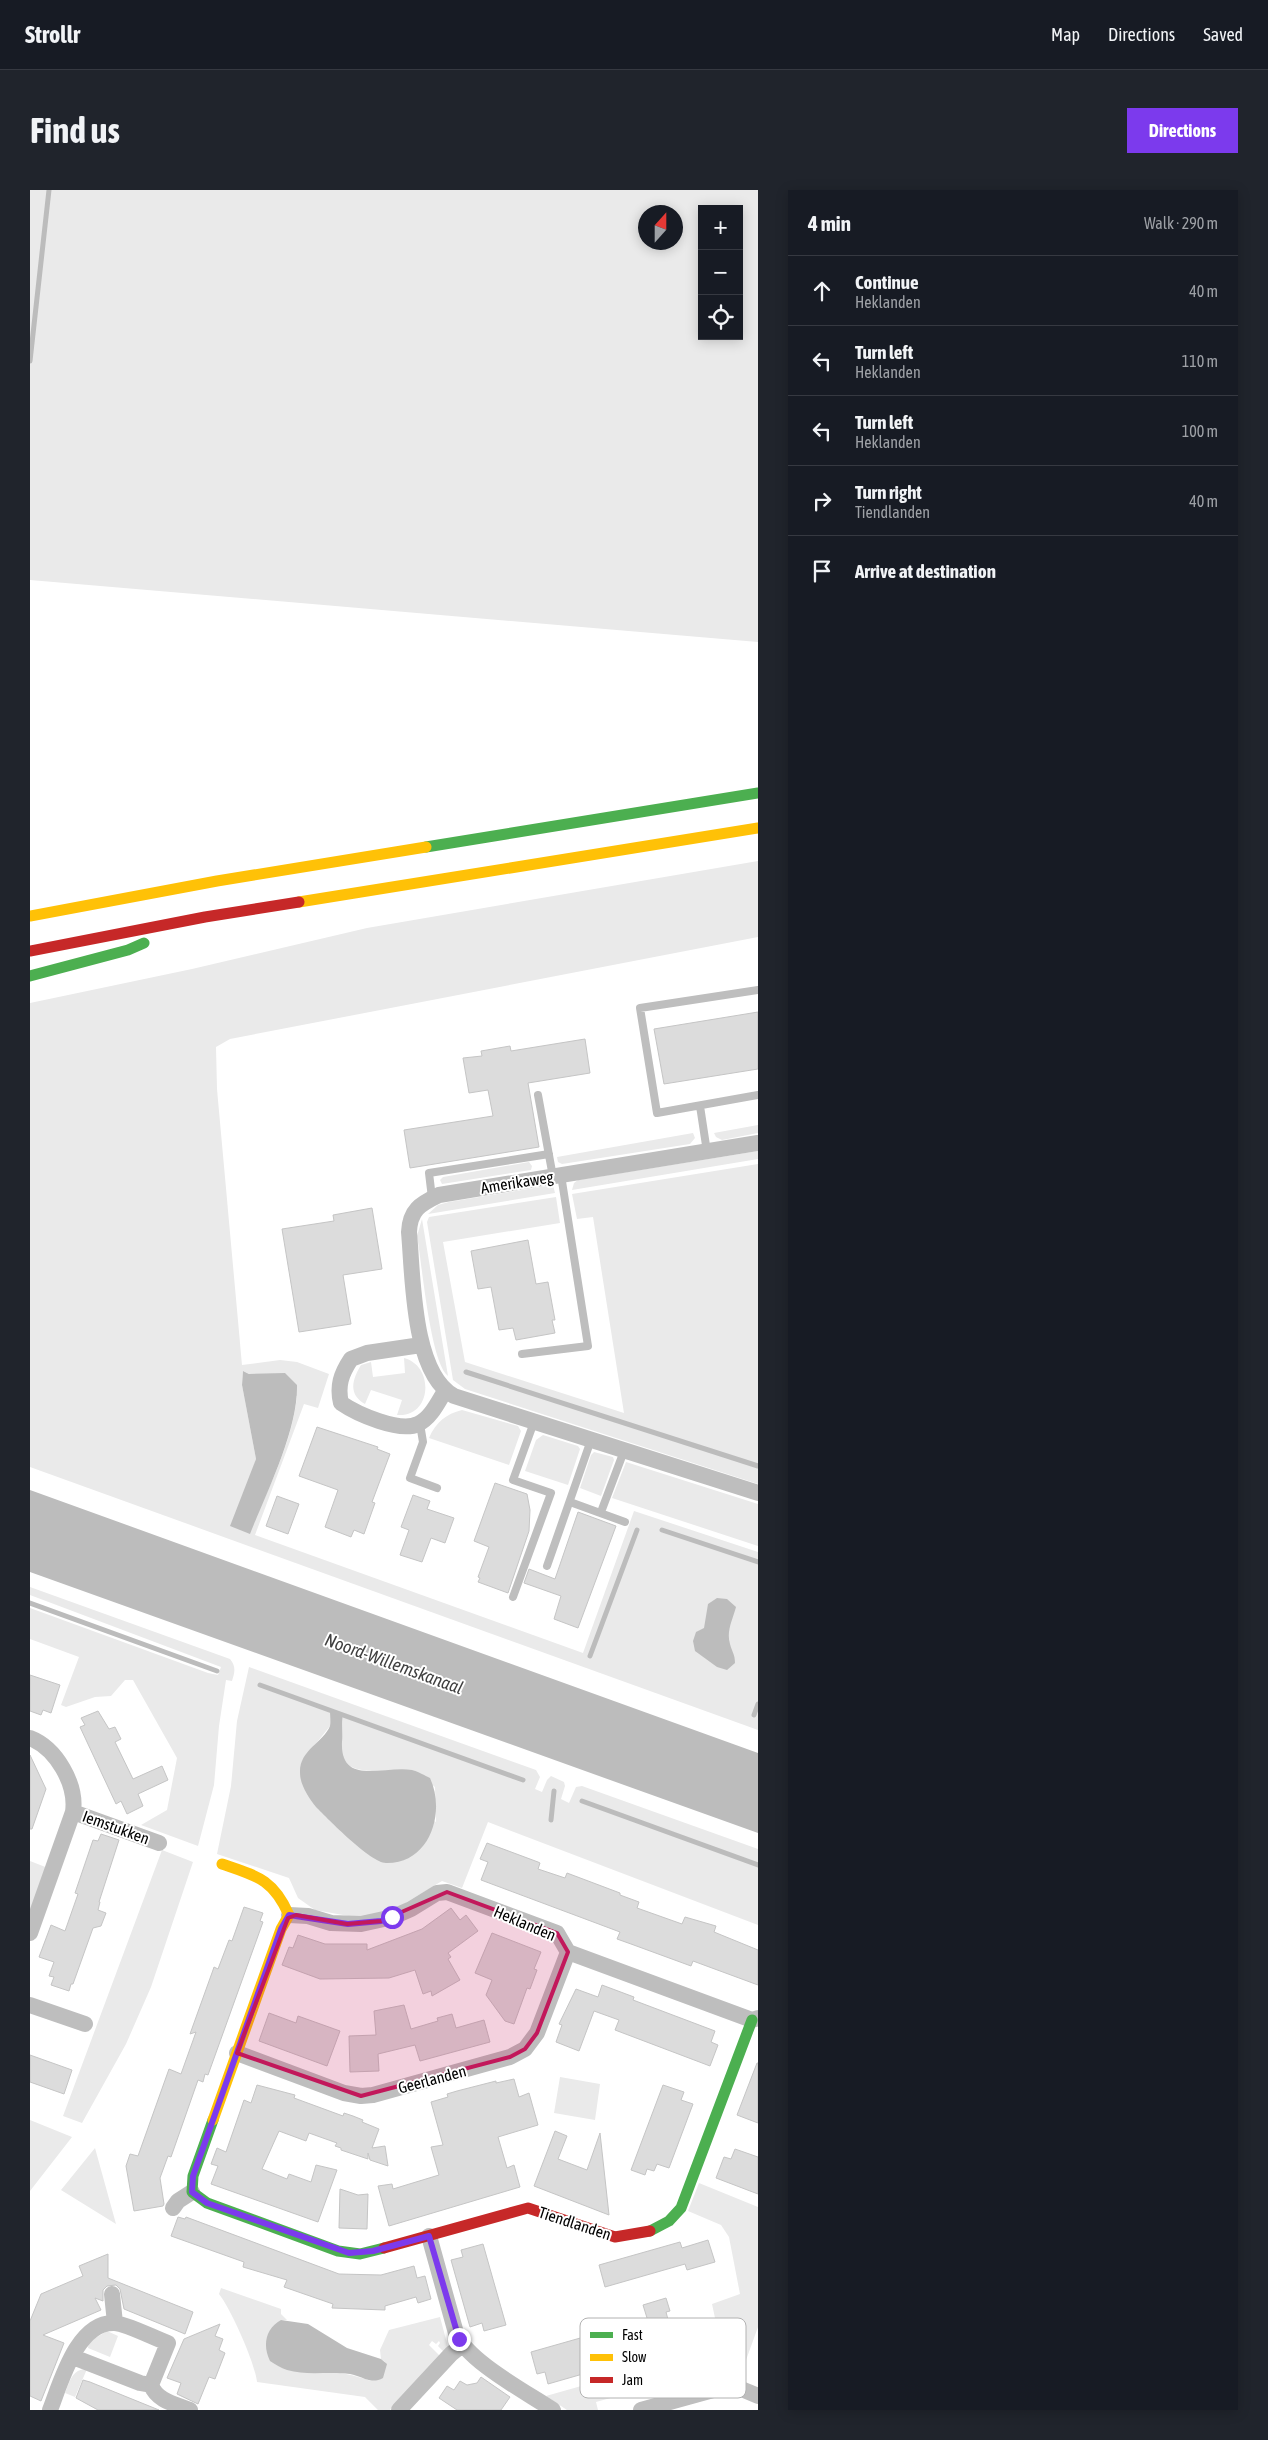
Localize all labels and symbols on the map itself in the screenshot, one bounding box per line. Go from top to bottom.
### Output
north arrow [638,205,683,250]
street label: Amerikaweg [480,1167,555,1198]
water label: Noord-Willemskanaal [322,1629,466,1698]
street label: Iemstukken [80,1807,152,1847]
street label: Heklanden [491,1902,559,1944]
route start [381,1906,404,1929]
street label: Geerlanden [396,2061,468,2097]
street label: Tiendlanden [537,2203,613,2243]
legend [580,2318,746,2398]
text: Fast [622,2327,643,2343]
route end [448,2328,471,2351]
text: Slow [622,2349,647,2365]
text: Jam [622,2372,643,2388]

